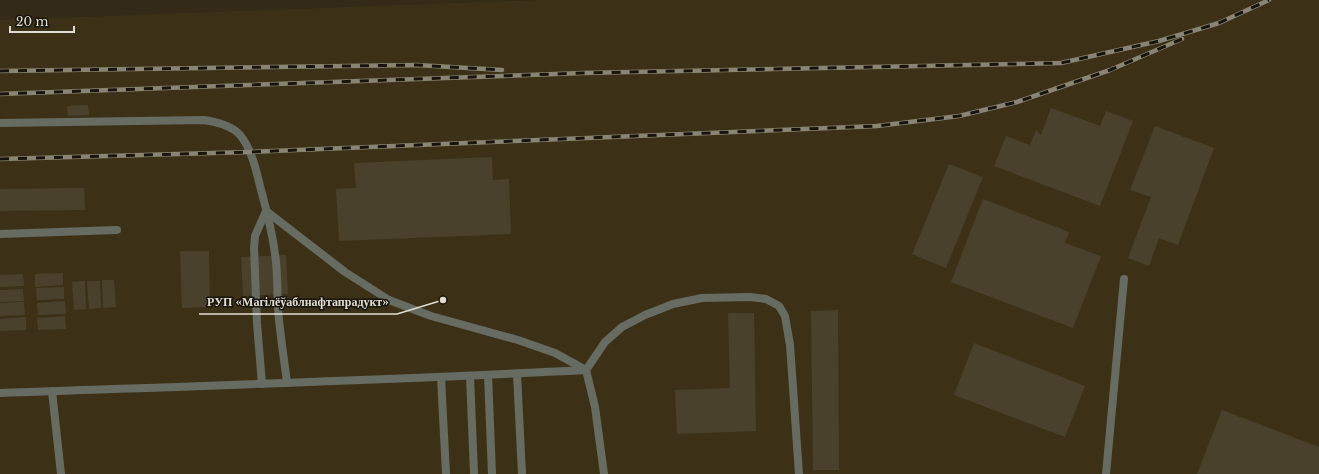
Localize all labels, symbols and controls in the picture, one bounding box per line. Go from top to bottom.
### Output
scale bar [10,8,74,34]
text: 20 m [16,14,48,29]
callout: РУП «Магілёўаблнафтапрадукт» [199,290,397,314]
text: РУП «Магілёўаблнафтапрадукт» [207,294,389,309]

